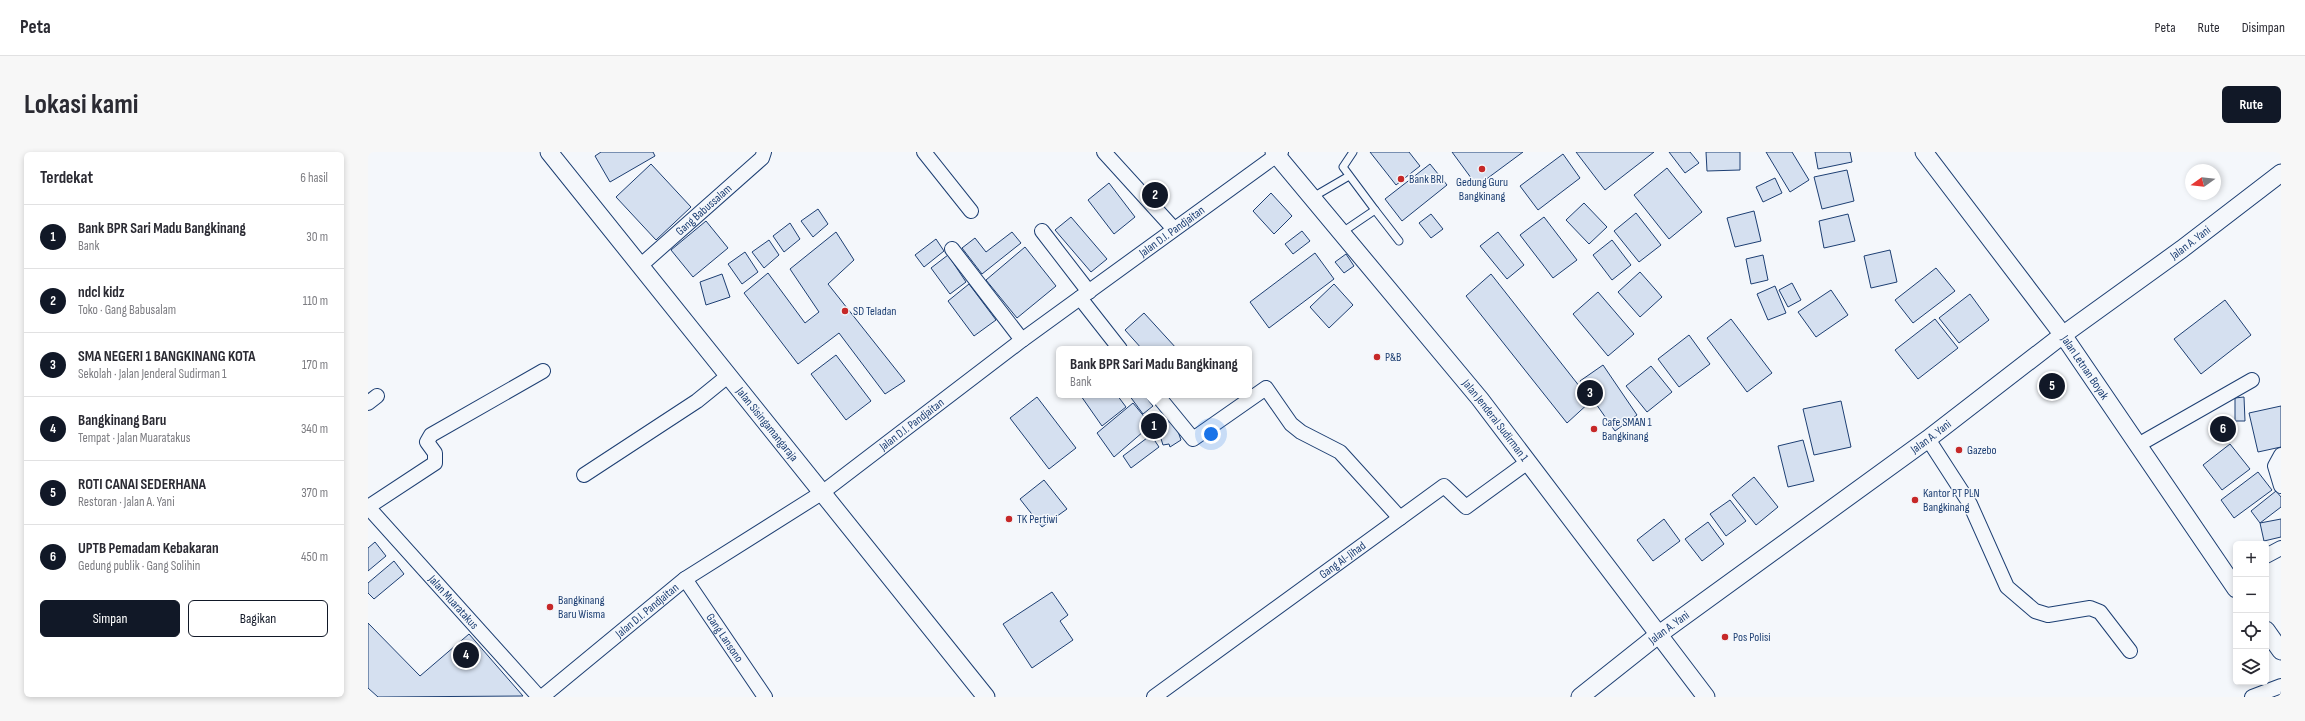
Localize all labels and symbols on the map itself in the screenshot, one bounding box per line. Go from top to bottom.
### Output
marker: Gedung Guru Bangkinang [1477,164,1487,174]
north arrow [2185,164,2221,200]
place label: Bank BRI [1409,172,1444,187]
marker: Bank BRI [1396,174,1406,184]
place label: Gedung Guru Bangkinang [1456,175,1508,204]
pin: 2 [1142,180,1168,210]
street label: Gang Babussalam [672,181,735,239]
street label: Jalan D.I. Pandjaitan [1135,202,1208,261]
street label: Jalan A. Yani [2166,222,2213,263]
place label: SD Teladan [853,304,896,319]
marker: SD Teladan [840,306,850,316]
street label: Jalan Letnan Boyak [2057,332,2112,403]
place label: P&B [1385,350,1401,365]
marker: P&B [1372,352,1382,362]
pin: 5 [2039,371,2065,401]
street label: Jalan Jenderal Sudirman 1 [1459,375,1533,465]
pin: 3 [1577,378,1603,408]
street label: Jalan Sisingamangaraja [732,383,802,465]
street label: Jalan D.I. Pandjaitan [875,395,947,454]
pin: 1 [1141,411,1167,441]
pin: 6 [2210,414,2236,444]
place label: Cafe SMAN 1 Bangkinang [1602,415,1653,444]
street label: Jalan A. Yani [1907,416,1954,457]
your location [1201,424,1221,444]
marker: Cafe SMAN 1 Bangkinang [1589,424,1599,434]
place label: Gazebo [1967,443,1996,458]
marker: Gazebo [1954,445,1964,455]
place label: Kantor PT PLN Bangkinang [1923,486,1980,515]
marker: Kantor PT PLN Bangkinang [1910,495,1920,505]
place label: TK Pertiwi [1017,512,1058,527]
marker: TK Pertiwi [1004,514,1014,524]
street label: Gang Al-Jihad [1316,538,1369,582]
street label: Jalan Muaratakus [425,571,482,632]
street label: Jalan D.I. Pandjaitan [611,580,682,642]
place label: Bangkinang Baru Wisma [558,593,605,622]
marker: Bangkinang Baru Wisma [545,602,555,612]
street label: Jalan A. Yani [1645,607,1692,648]
street label: Gang Lansono [703,610,747,665]
place label: Pos Polisi [1733,630,1771,645]
marker: Pos Polisi [1720,632,1730,642]
pin: 4 [453,640,479,670]

